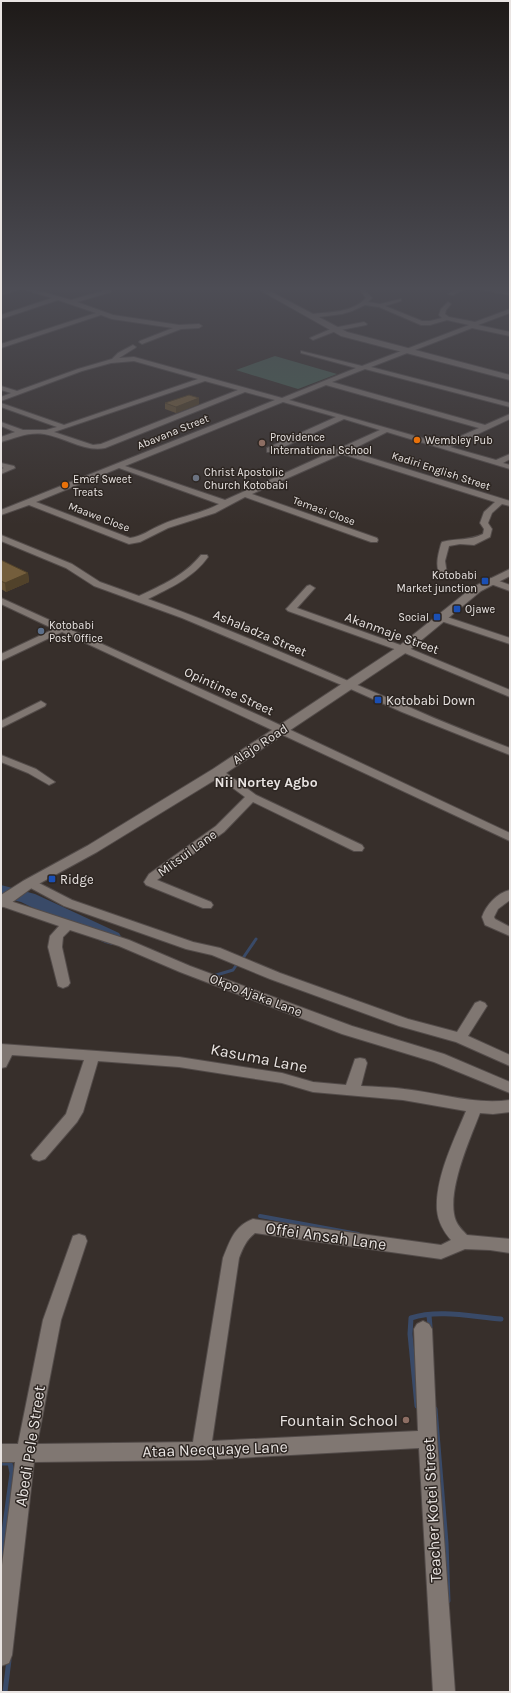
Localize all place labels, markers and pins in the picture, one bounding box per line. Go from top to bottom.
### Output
place label: Providence International School [270,431,372,457]
place label: Wembley Pub [425,434,493,447]
marker: Wembley Pub [412,435,422,445]
marker: Providence International School [257,438,267,448]
place label: Christ Apostolic Church Kotobabi [204,466,288,492]
place label: Emef Sweet Treats [73,473,132,499]
marker: Christ Apostolic Church Kotobabi [191,473,201,483]
marker: Emef Sweet Treats [60,480,70,490]
place label: Kotobabi Market junction [397,569,477,595]
marker: Kotobabi Market junction [480,576,490,586]
place label: Ojawe [465,603,496,616]
marker: Ojawe [452,604,462,614]
place label: Social [398,611,429,624]
marker: Social [432,612,442,622]
place label: Kotobabi Post Office [49,619,103,645]
marker: Kotobabi Post Office [36,626,46,636]
place label: Kotobabi Down [386,693,475,708]
marker: Kotobabi Down [373,695,383,705]
place label: Ridge [60,872,94,887]
marker: Ridge [47,874,57,884]
place label: Fountain School [279,1411,398,1430]
marker: Fountain School [401,1415,411,1425]

